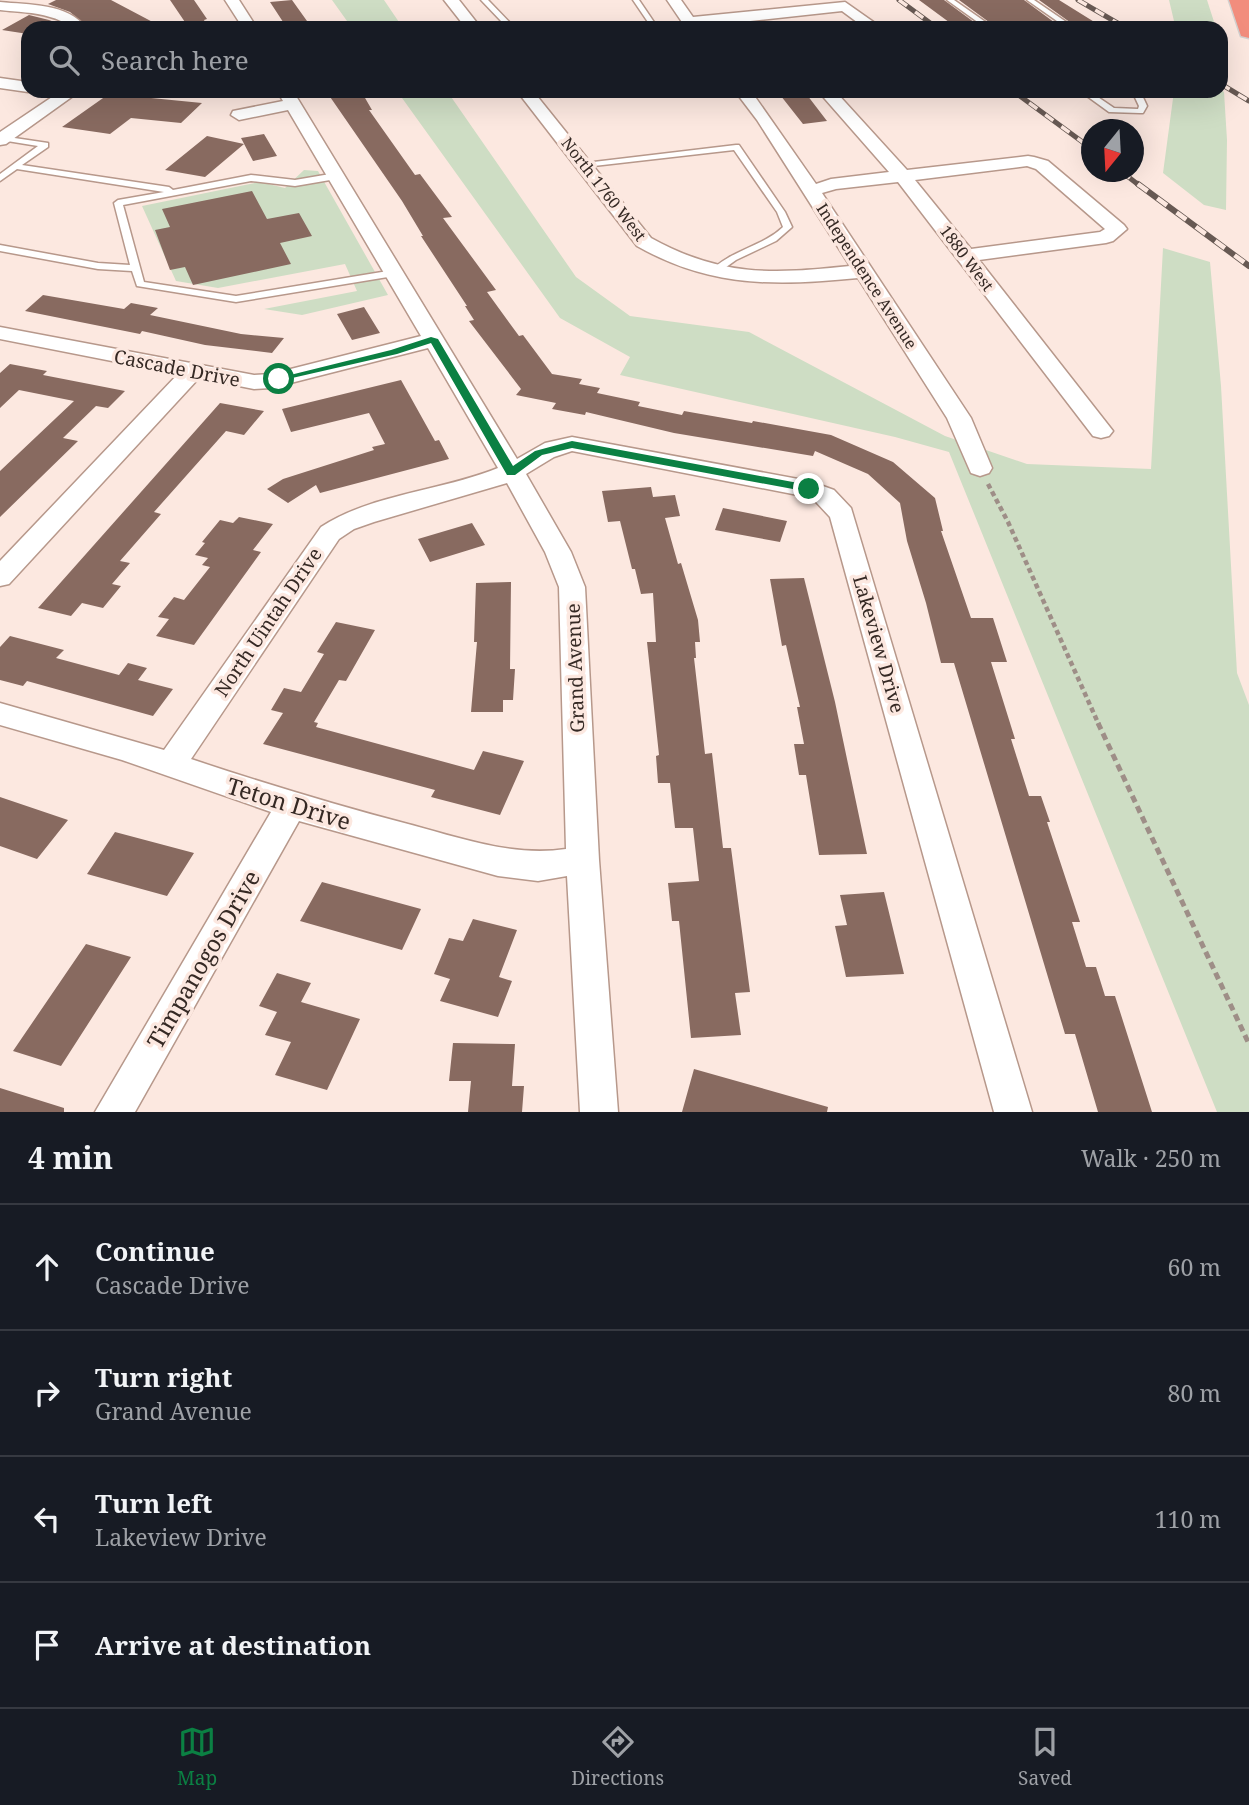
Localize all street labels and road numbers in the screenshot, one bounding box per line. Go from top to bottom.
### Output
street label: North 1760 West [557,133,652,246]
street label: Independence Avenue [812,199,922,353]
street label: 1880 West [935,221,999,296]
street label: Cascade Drive [112,343,242,393]
street label: North Uintah Drive [208,542,328,702]
street label: Lakeview Drive [847,572,911,716]
street label: Grand Avenue [560,603,590,733]
street label: Teton Drive [223,769,355,837]
street label: Timpanogos Drive [139,864,267,1054]

